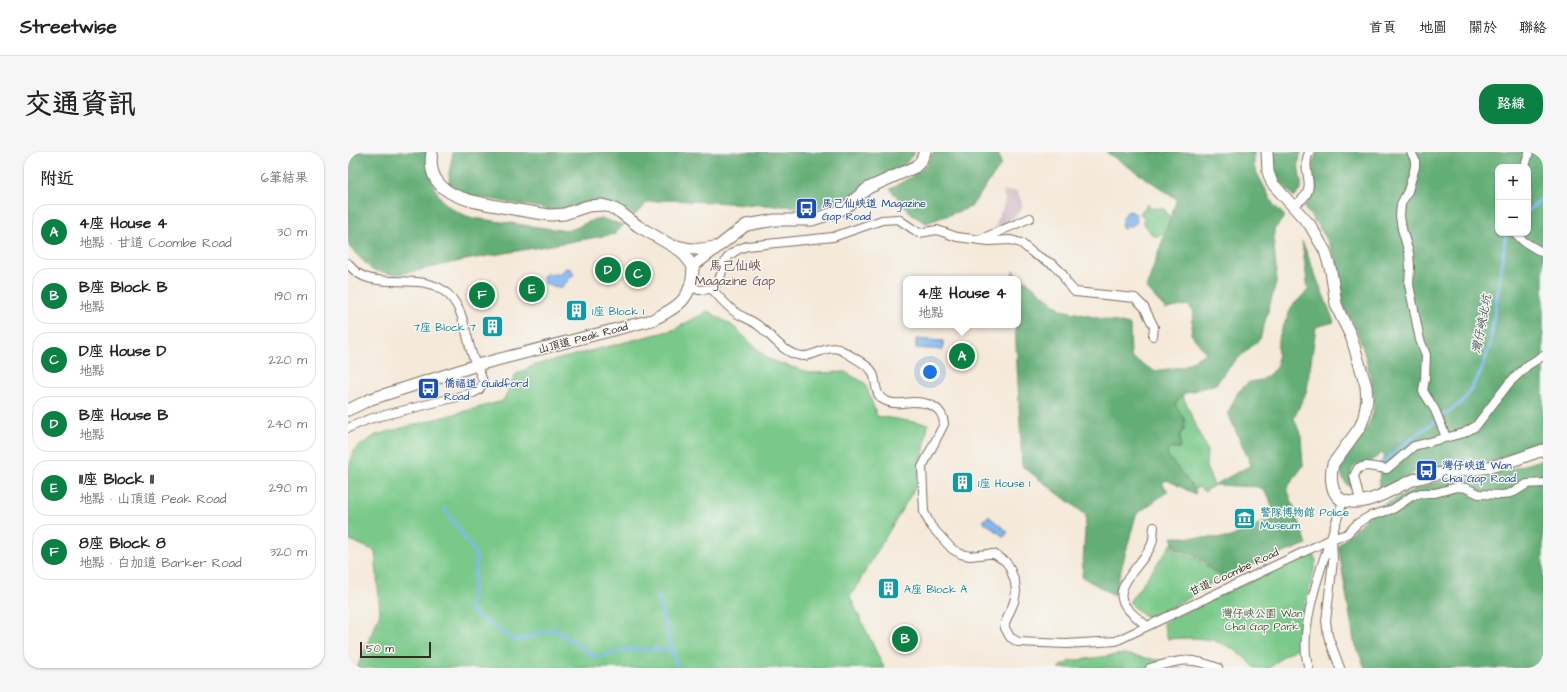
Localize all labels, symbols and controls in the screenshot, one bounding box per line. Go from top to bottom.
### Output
text: Streetwise [20,14,117,41]
text: 首頁 [1369,18,1397,38]
text: 地圖 [1419,18,1447,38]
text: 關於 [1469,18,1497,38]
text: 聯絡 [1519,18,1547,38]
button: 路線 [1479,84,1543,124]
text: 交通資訊 [24,85,136,124]
map controls [1495,164,1531,236]
button: + [1495,164,1531,200]
text: 附近 [40,167,74,191]
text: 6筆結果 [261,169,308,187]
bus stop icon: 馬己仙峽道 Magazine Gap Road [793,196,819,222]
place label: 馬己仙峽道 Magazine Gap Road [822,196,926,224]
button: − [1495,200,1531,236]
text: 4座 House 4 [79,213,167,234]
text: A [50,223,58,241]
text: 30 m [277,223,307,241]
text: 地點 · 甘道 Coombe Road [79,234,232,252]
pin: D [595,255,621,285]
district label: 馬己仙峽 Magazine Gap [695,257,775,291]
pin: C [625,259,651,289]
pin: E [519,274,545,304]
popup [903,276,1021,328]
text: B座 Block B [79,277,168,298]
pin: F [469,280,495,310]
text: 4座 House 4 [918,283,1006,304]
text: B [49,287,59,305]
text: 190 m [274,287,307,305]
water label: 灣仔峽北坑 [1468,291,1496,355]
text: 地點 [79,298,105,316]
building icon: 1座 Block 1 [563,298,589,324]
place label: 1座 Block 1 [592,304,645,319]
text: 地點 [918,304,944,322]
building icon: 7座 Block 7 [479,314,505,340]
street label: 山頂道 Peak Road [536,319,630,357]
place label: 7座 Block 7 [413,320,476,335]
text: D座 House D [79,341,166,362]
pin: A [949,341,975,371]
text: C [49,351,59,369]
text: 220 m [269,351,307,369]
text: 地點 [79,362,105,380]
your location [920,362,940,382]
bus stop icon: 僑福道 Guildford Road [416,376,442,402]
place label: 僑福道 Guildford Road [444,376,528,404]
text: B座 House B [79,405,168,426]
text: D [50,415,58,433]
text: 240 m [267,415,307,433]
text: 地點 [79,426,105,444]
bus stop icon: 灣仔峽道 Wan Chai Gap Road [1413,458,1439,484]
place label: 灣仔峽道 Wan Chai Gap Road [1442,458,1516,486]
text: 11座 Block 11 [79,469,154,490]
building icon: 1座 House 1 [950,470,976,496]
place label: 1座 House 1 [978,476,1031,491]
text: E [50,479,58,497]
text: 290 m [269,479,307,497]
text: 地點 · 山頂道 Peak Road [79,490,226,508]
museum icon: 警隊博物館 Police Museum [1232,505,1258,531]
place label: 警隊博物館 Police Museum [1260,505,1349,533]
text: 8座 Block 8 [79,533,166,554]
text: F [49,543,59,561]
text: 320 m [269,543,307,561]
street label: 甘道 Coombe Road [1187,545,1281,599]
text: 地點 · 白加道 Barker Road [79,554,242,572]
building icon: A座 Block A [875,576,901,602]
place label: A座 Block A [904,582,967,597]
park label: 灣仔峽公園 Wan Chai Gap Park [1222,606,1303,634]
pin: B [892,624,918,654]
scale bar [360,640,431,659]
text: 50 m [366,641,394,656]

